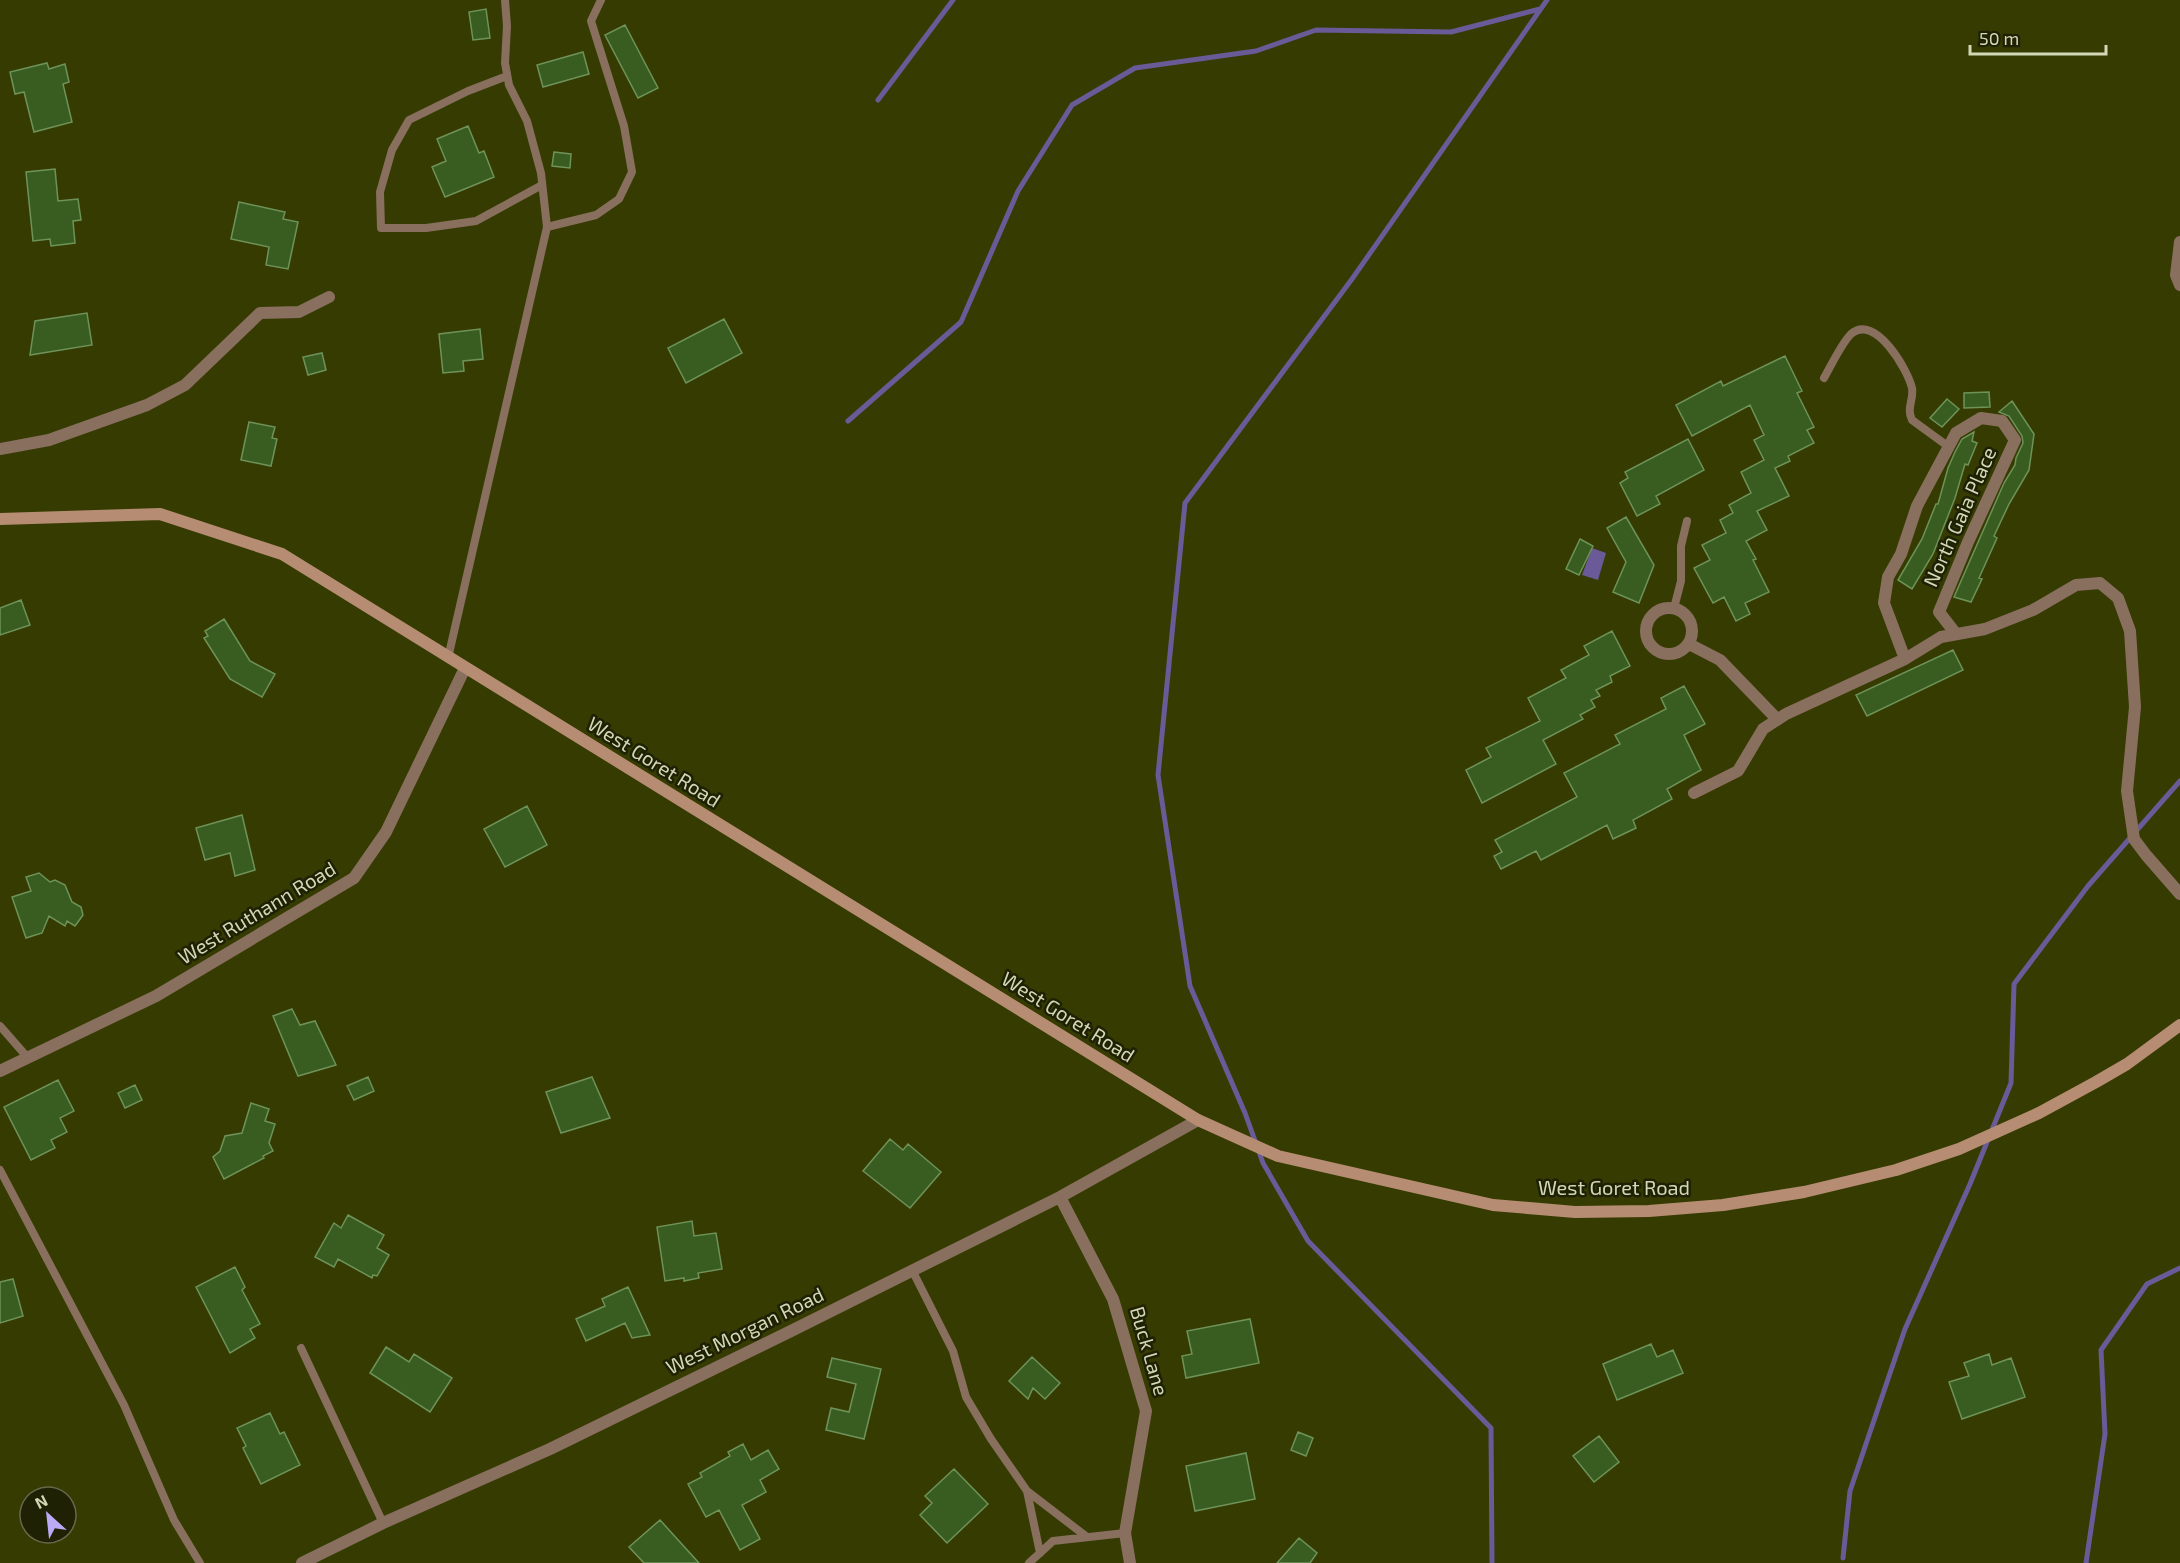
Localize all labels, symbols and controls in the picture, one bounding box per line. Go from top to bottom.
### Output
scale bar [1970,18,2106,56]
text: 50 m [1979,27,2019,49]
street label: North Gaia Place [1918,443,2001,590]
street label: West Goret Road [584,711,725,812]
street label: West Ruthann Road [173,856,340,969]
street label: West Goret Road [998,966,1139,1067]
street label: West Goret Road [1538,1175,1690,1199]
street label: West Morgan Road [662,1281,827,1379]
street label: Buck Lane [1126,1303,1174,1398]
north arrow [18,1485,78,1545]
text: N [31,1490,50,1512]

